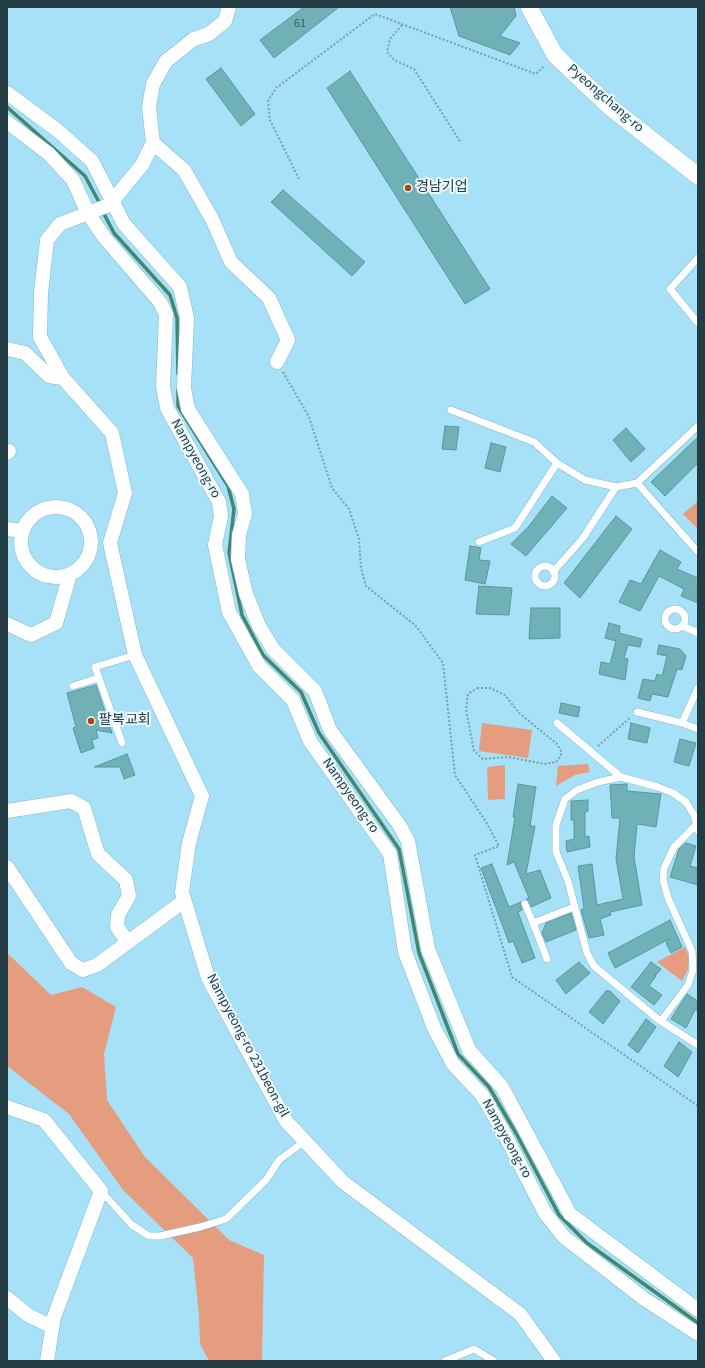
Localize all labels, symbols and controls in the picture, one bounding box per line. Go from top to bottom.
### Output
house number: 61 [294,17,306,31]
street label: Pyeongchang-ro [563,61,647,137]
place label: 경남기업 [416,180,468,196]
marker: 경남기업 [403,183,413,193]
street label: Nampyeong-ro [166,417,224,501]
place label: 팔복교회 [99,713,151,729]
marker: 팔복교회 [86,716,96,726]
street label: Nampyeong-ro [318,755,382,837]
street label: Nampyeong-ro 231beon-gil [202,971,292,1121]
street label: Nampyeong-ro [477,1097,535,1181]

